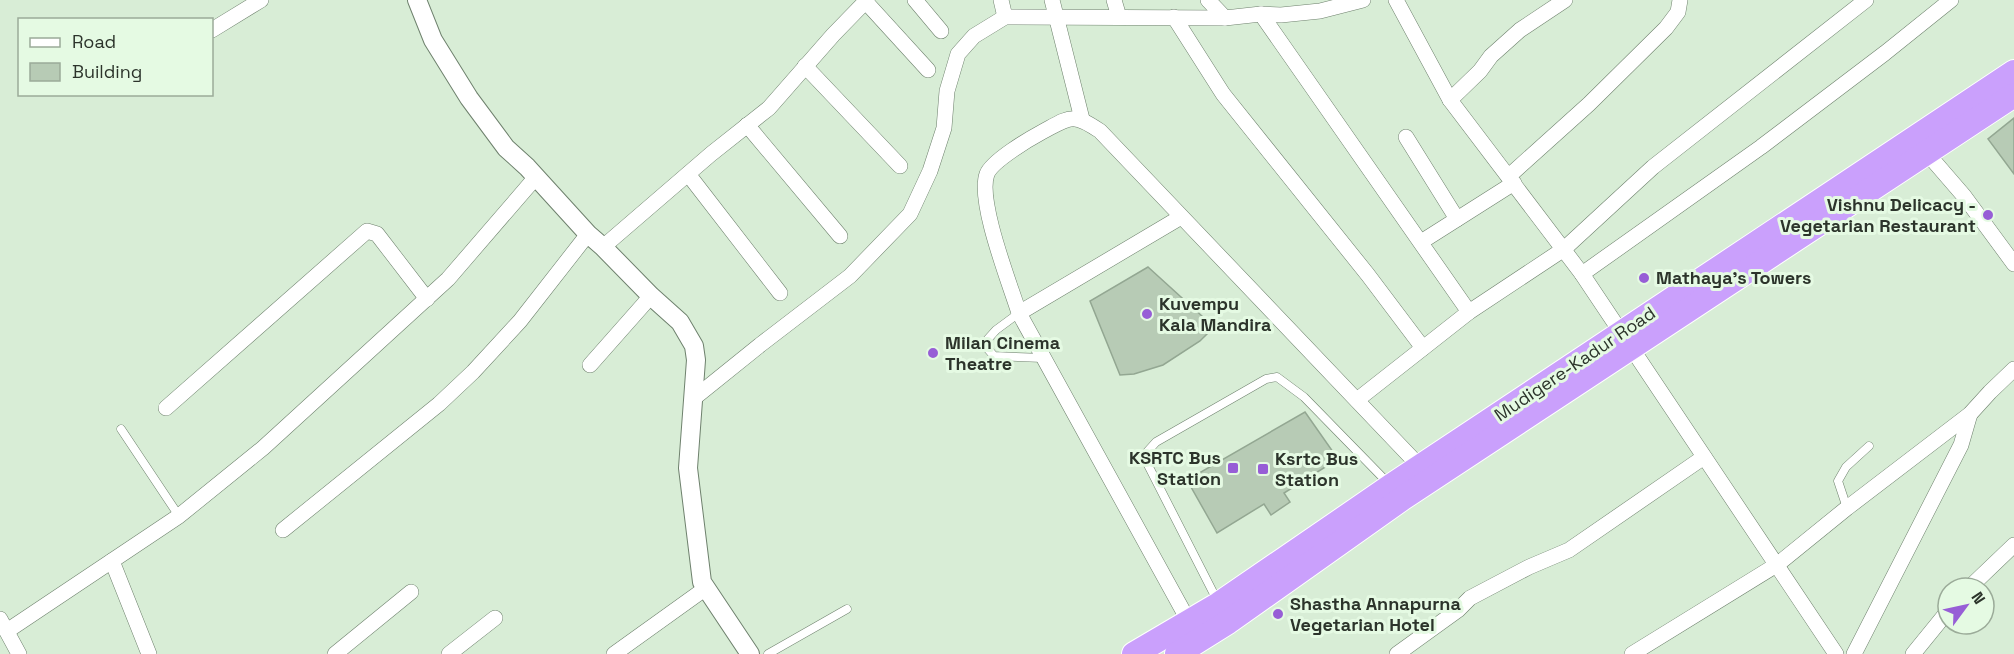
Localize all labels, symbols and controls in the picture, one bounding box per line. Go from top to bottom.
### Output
legend [18,18,213,96]
text: Road [72,30,116,53]
text: Building [72,60,142,83]
place label: Vishnu Delicacy - Vegetarian Restaurant [1780,193,1976,237]
marker: Vishnu Delicacy - Vegetarian Restaurant [1981,208,1995,222]
place label: Mathaya's Towers [1656,266,1811,289]
marker: Mathaya's Towers [1637,271,1651,285]
place label: Kuvempu Kala Mandira [1159,292,1272,336]
street label: Mudigere-Kadur Road [1490,301,1660,426]
marker: Kuvempu Kala Mandira [1140,307,1154,321]
place label: Milan Cinema Theatre [945,331,1061,375]
marker: Milan Cinema Theatre [926,346,940,360]
place label: KSRTC Bus Station [1129,446,1221,490]
place label: Ksrtc Bus Station [1275,447,1358,491]
marker: KSRTC Bus Station [1226,461,1240,475]
marker: Ksrtc Bus Station [1256,462,1270,476]
north arrow [1936,576,1996,636]
text: N [1966,588,1990,608]
place label: Shastha Annapurna Vegetarian Hotel [1290,592,1461,636]
marker: Shastha Annapurna Vegetarian Hotel [1271,607,1285,621]

